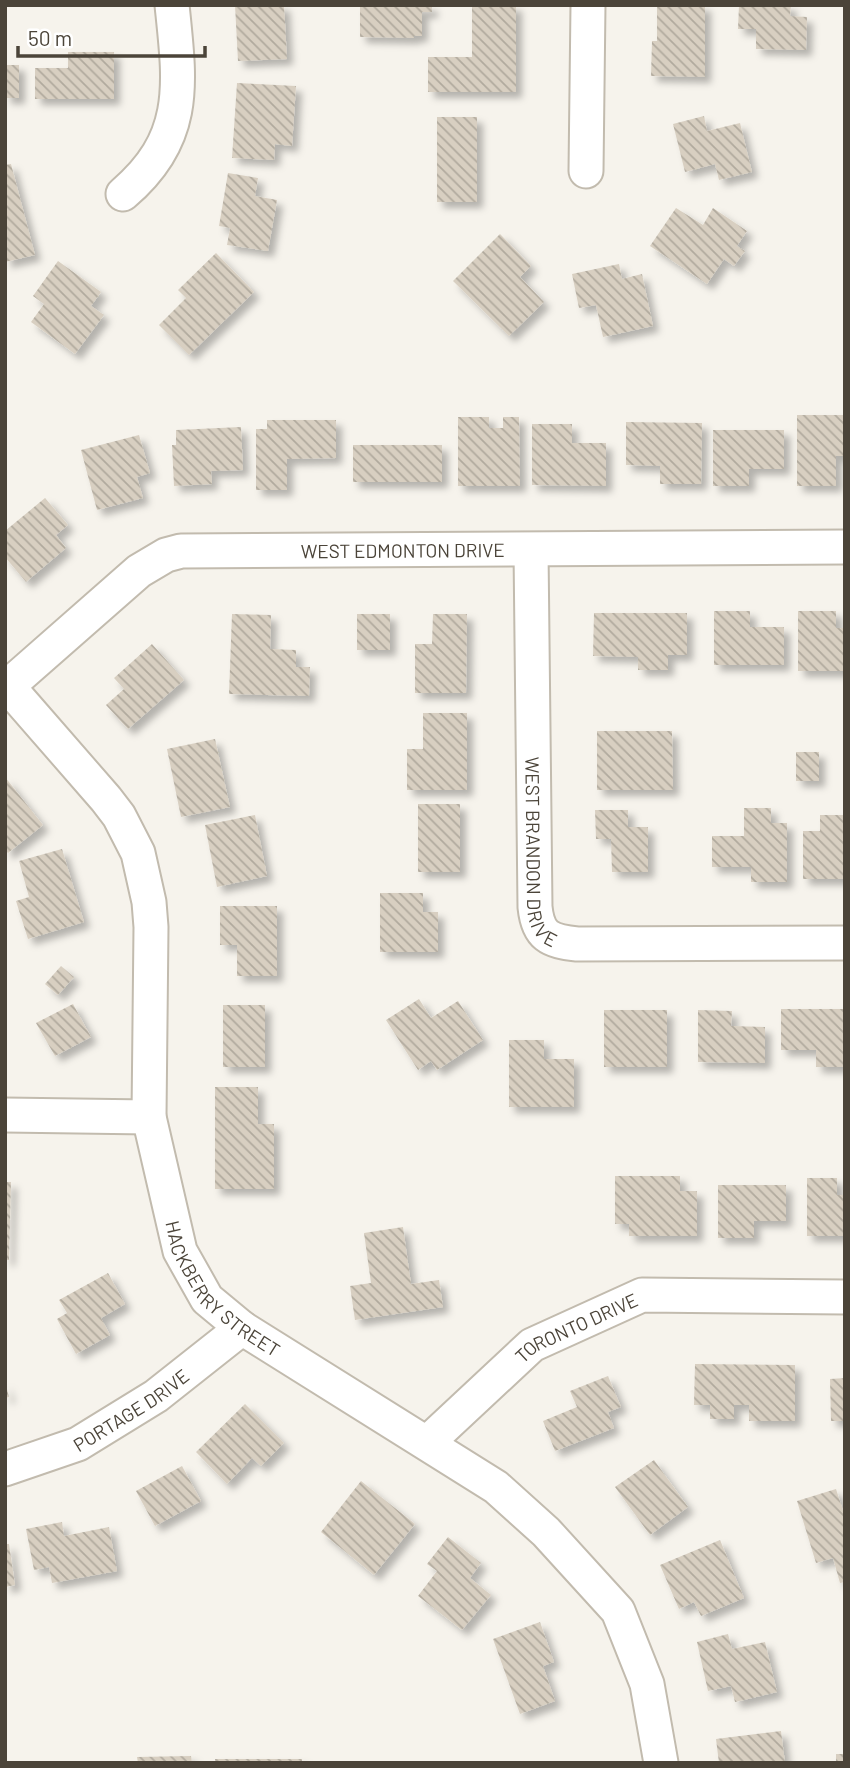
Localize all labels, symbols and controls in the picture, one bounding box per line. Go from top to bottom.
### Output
scale bar [18,14,205,58]
text: 50 m [28,25,72,50]
street label: WEST EDMONTON DRIVE [301,538,505,562]
street label: WEST BRANDON DRIVE [522,757,561,951]
street label: HACKBERRY STREET [162,1218,285,1361]
street label: TORONTO DRIVE [510,1287,641,1367]
street label: PORTAGE DRIVE [69,1363,193,1456]

